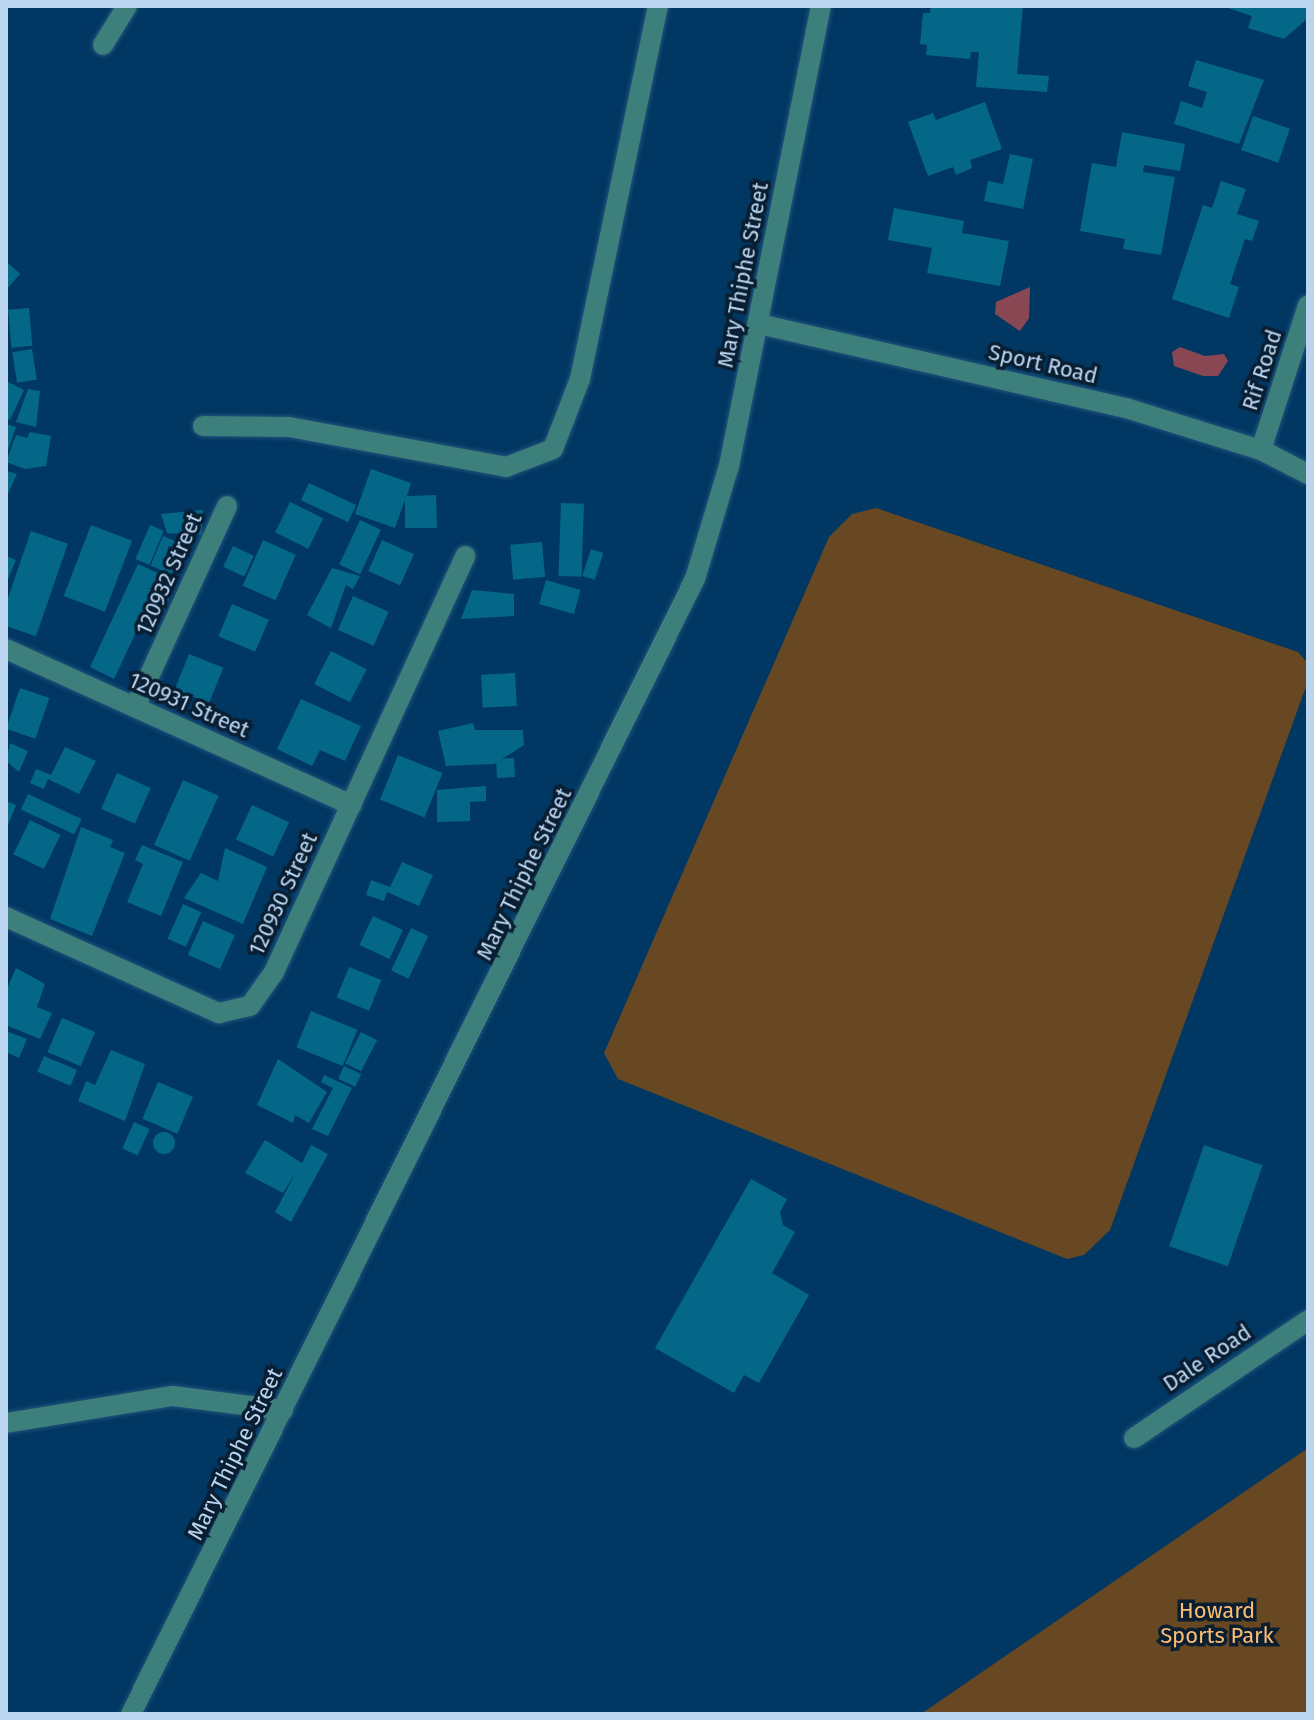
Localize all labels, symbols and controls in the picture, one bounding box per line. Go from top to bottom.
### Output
street label: Mary Thiphe Street [712,180,774,370]
street label: Rif Road [1237,326,1287,414]
street label: Sport Road [986,339,1100,389]
street label: 120932 Street [130,509,208,639]
street label: 120931 Street [125,667,253,743]
street label: Mary Thiphe Street [471,784,577,964]
street label: 120930 Street [243,828,323,960]
street label: Dale Road [1158,1319,1256,1397]
street label: Mary Thiphe Street [182,1364,288,1544]
park label: Howard Sports Park [1160,1597,1274,1648]

